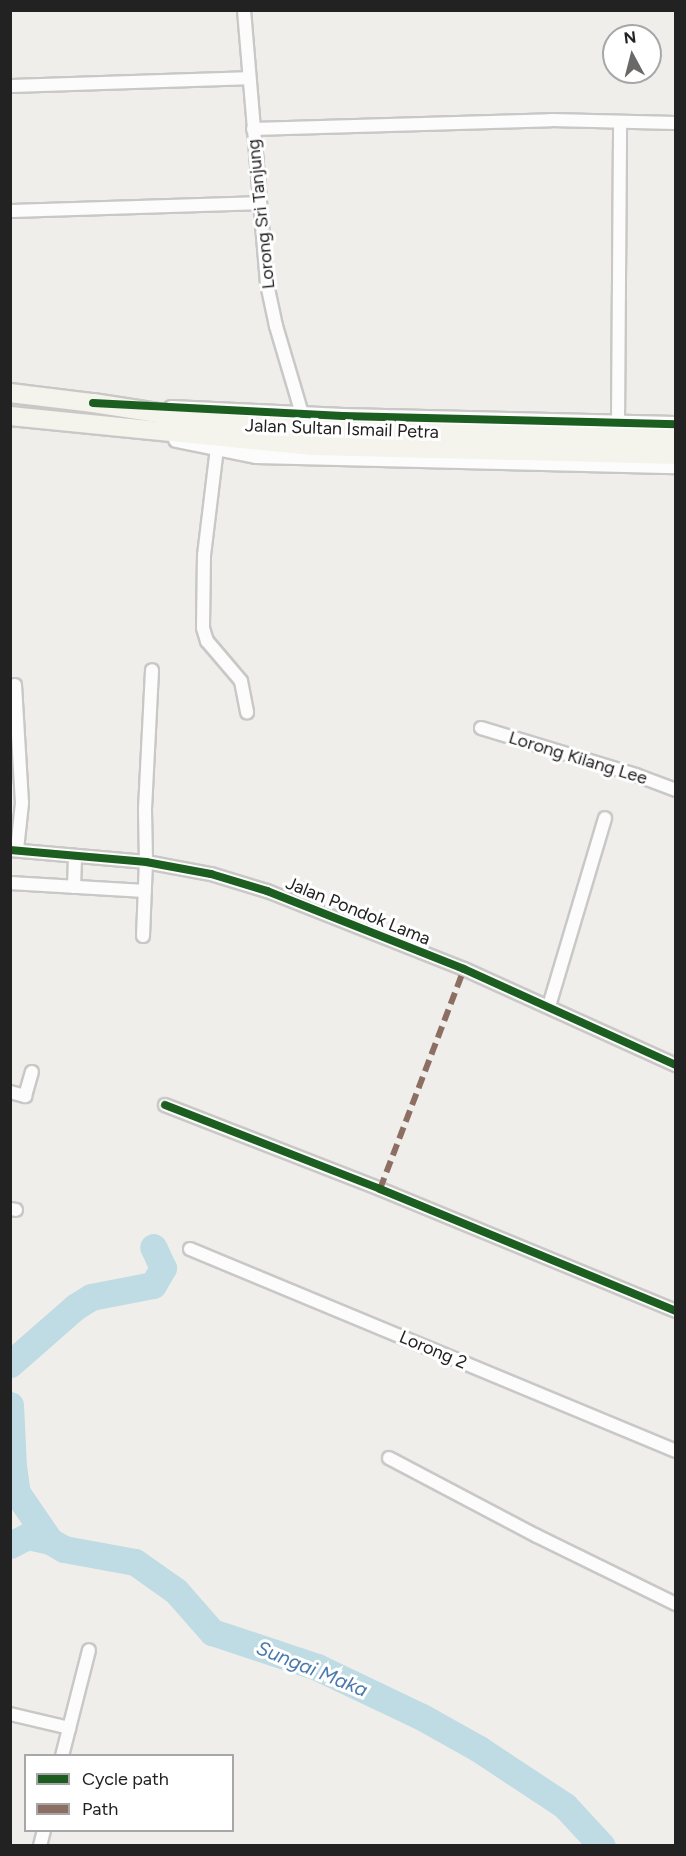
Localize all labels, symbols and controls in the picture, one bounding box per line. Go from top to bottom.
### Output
north arrow [602,24,662,84]
text: N [623,27,637,48]
street label: Lorong Sri Tanjung [242,138,280,290]
street label: Jalan Sultan Ismail Petra [245,415,439,443]
street label: Lorong Kilang Lee [506,727,650,789]
street label: Jalan Pondok Lama [283,872,433,950]
street label: Lorong 2 [396,1326,470,1374]
water label: Sungai Maka [253,1636,371,1702]
legend [24,1754,234,1832]
text: Cycle path [82,1768,169,1790]
text: Path [82,1798,118,1820]

